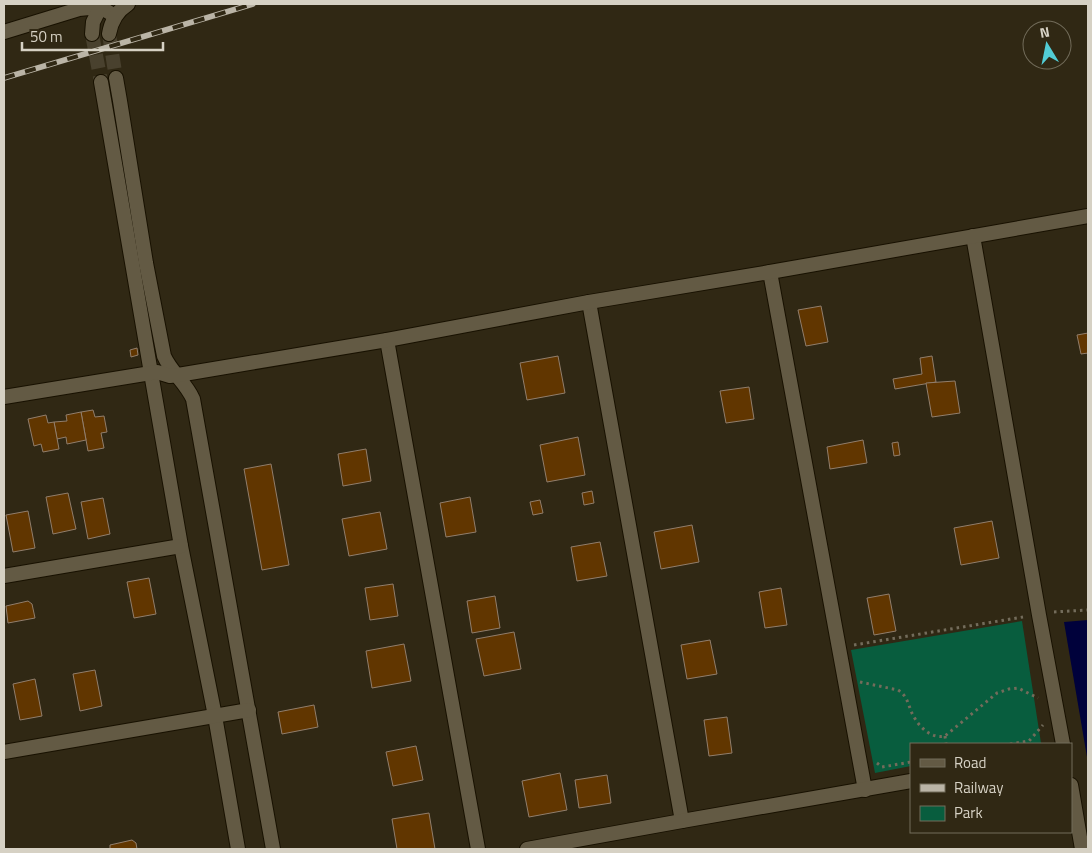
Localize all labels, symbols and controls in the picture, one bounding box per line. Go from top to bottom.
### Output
scale bar [22,20,164,52]
north arrow [1022,20,1072,70]
text: N [1038,21,1051,43]
text: 50 m [30,25,63,48]
legend [910,743,1072,833]
text: Road [954,751,986,774]
text: Railway [954,776,1004,799]
text: Park [954,801,983,824]

